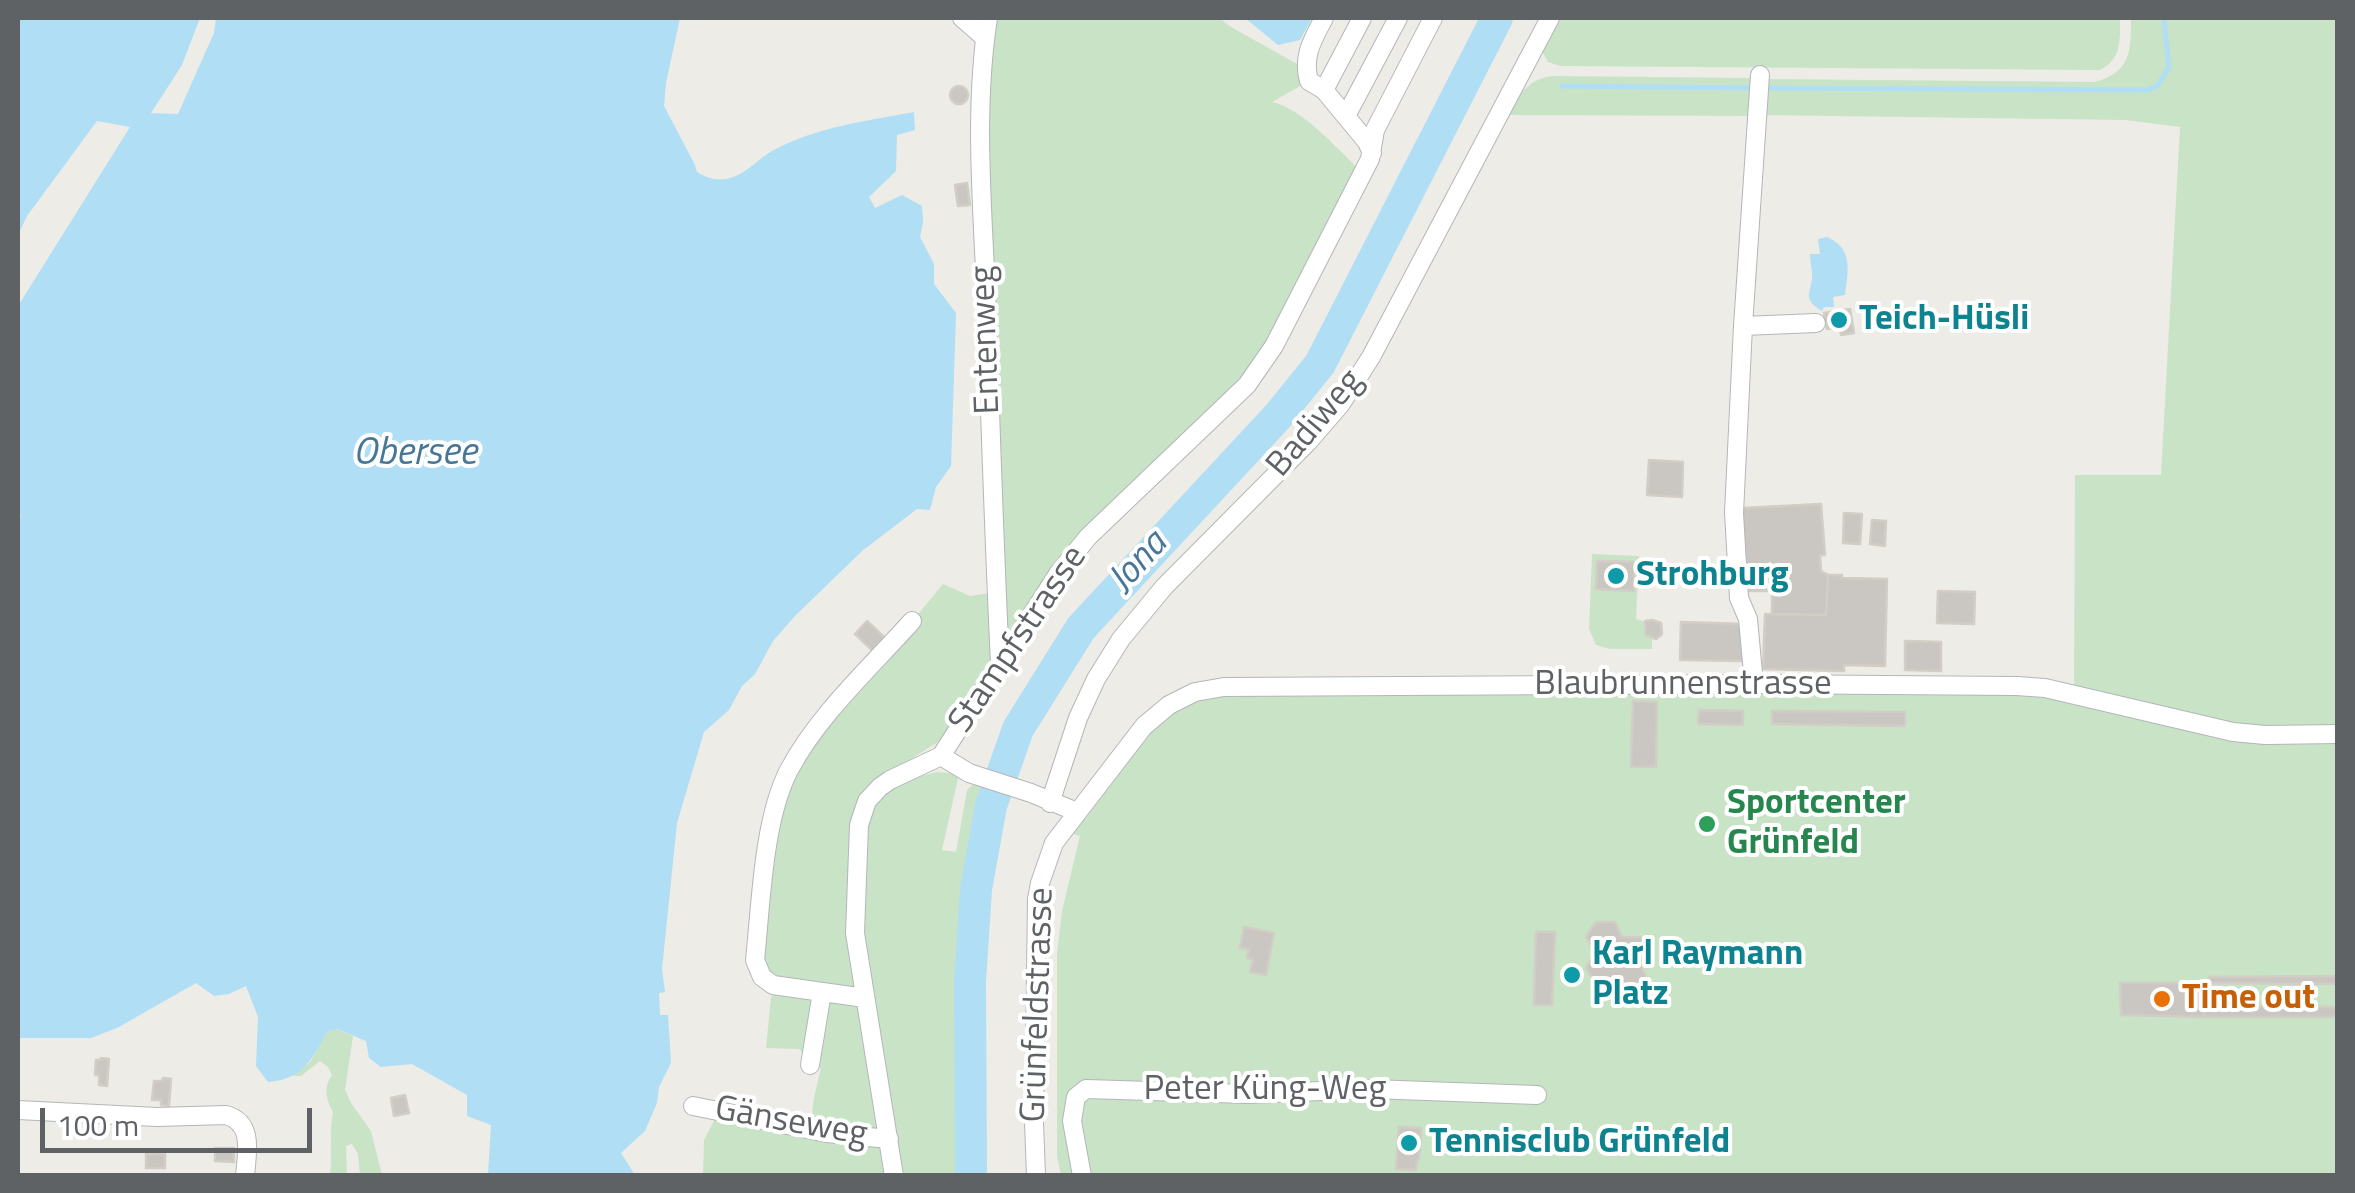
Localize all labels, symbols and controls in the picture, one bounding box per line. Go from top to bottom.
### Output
street label: Entenweg [963,265,1011,415]
place label: Teich-Hüsli [1859,299,2029,341]
marker: Teich-Hüsli [1828,309,1850,331]
street label: Badiweg [1259,362,1373,486]
water label: Obersee [353,432,477,478]
water label: Jona [1100,523,1178,603]
street label: Stampfstrasse [941,539,1097,741]
place label: Strohburg [1636,555,1789,597]
marker: Strohburg [1605,565,1627,587]
street label: Blaubrunnenstrasse [1534,664,1832,706]
place label: Sportcenter Grünfeld [1727,783,1906,865]
marker: Sportcenter Grünfeld [1696,813,1718,835]
street label: Grünfeldstrasse [1014,887,1064,1123]
place label: Karl Raymann Platz [1592,934,1803,1016]
marker: Karl Raymann Platz [1561,964,1583,986]
place label: Time out [2182,978,2315,1020]
marker: Time out [2151,988,2173,1010]
street label: Peter Küng-Weg [1143,1069,1387,1111]
scale bar [45,1088,318,1150]
street label: Gänseweg [712,1089,870,1157]
text: 100 m [57,1102,139,1148]
place label: Tennisclub Grünfeld [1429,1122,1730,1164]
marker: Tennisclub Grünfeld [1398,1132,1420,1154]

